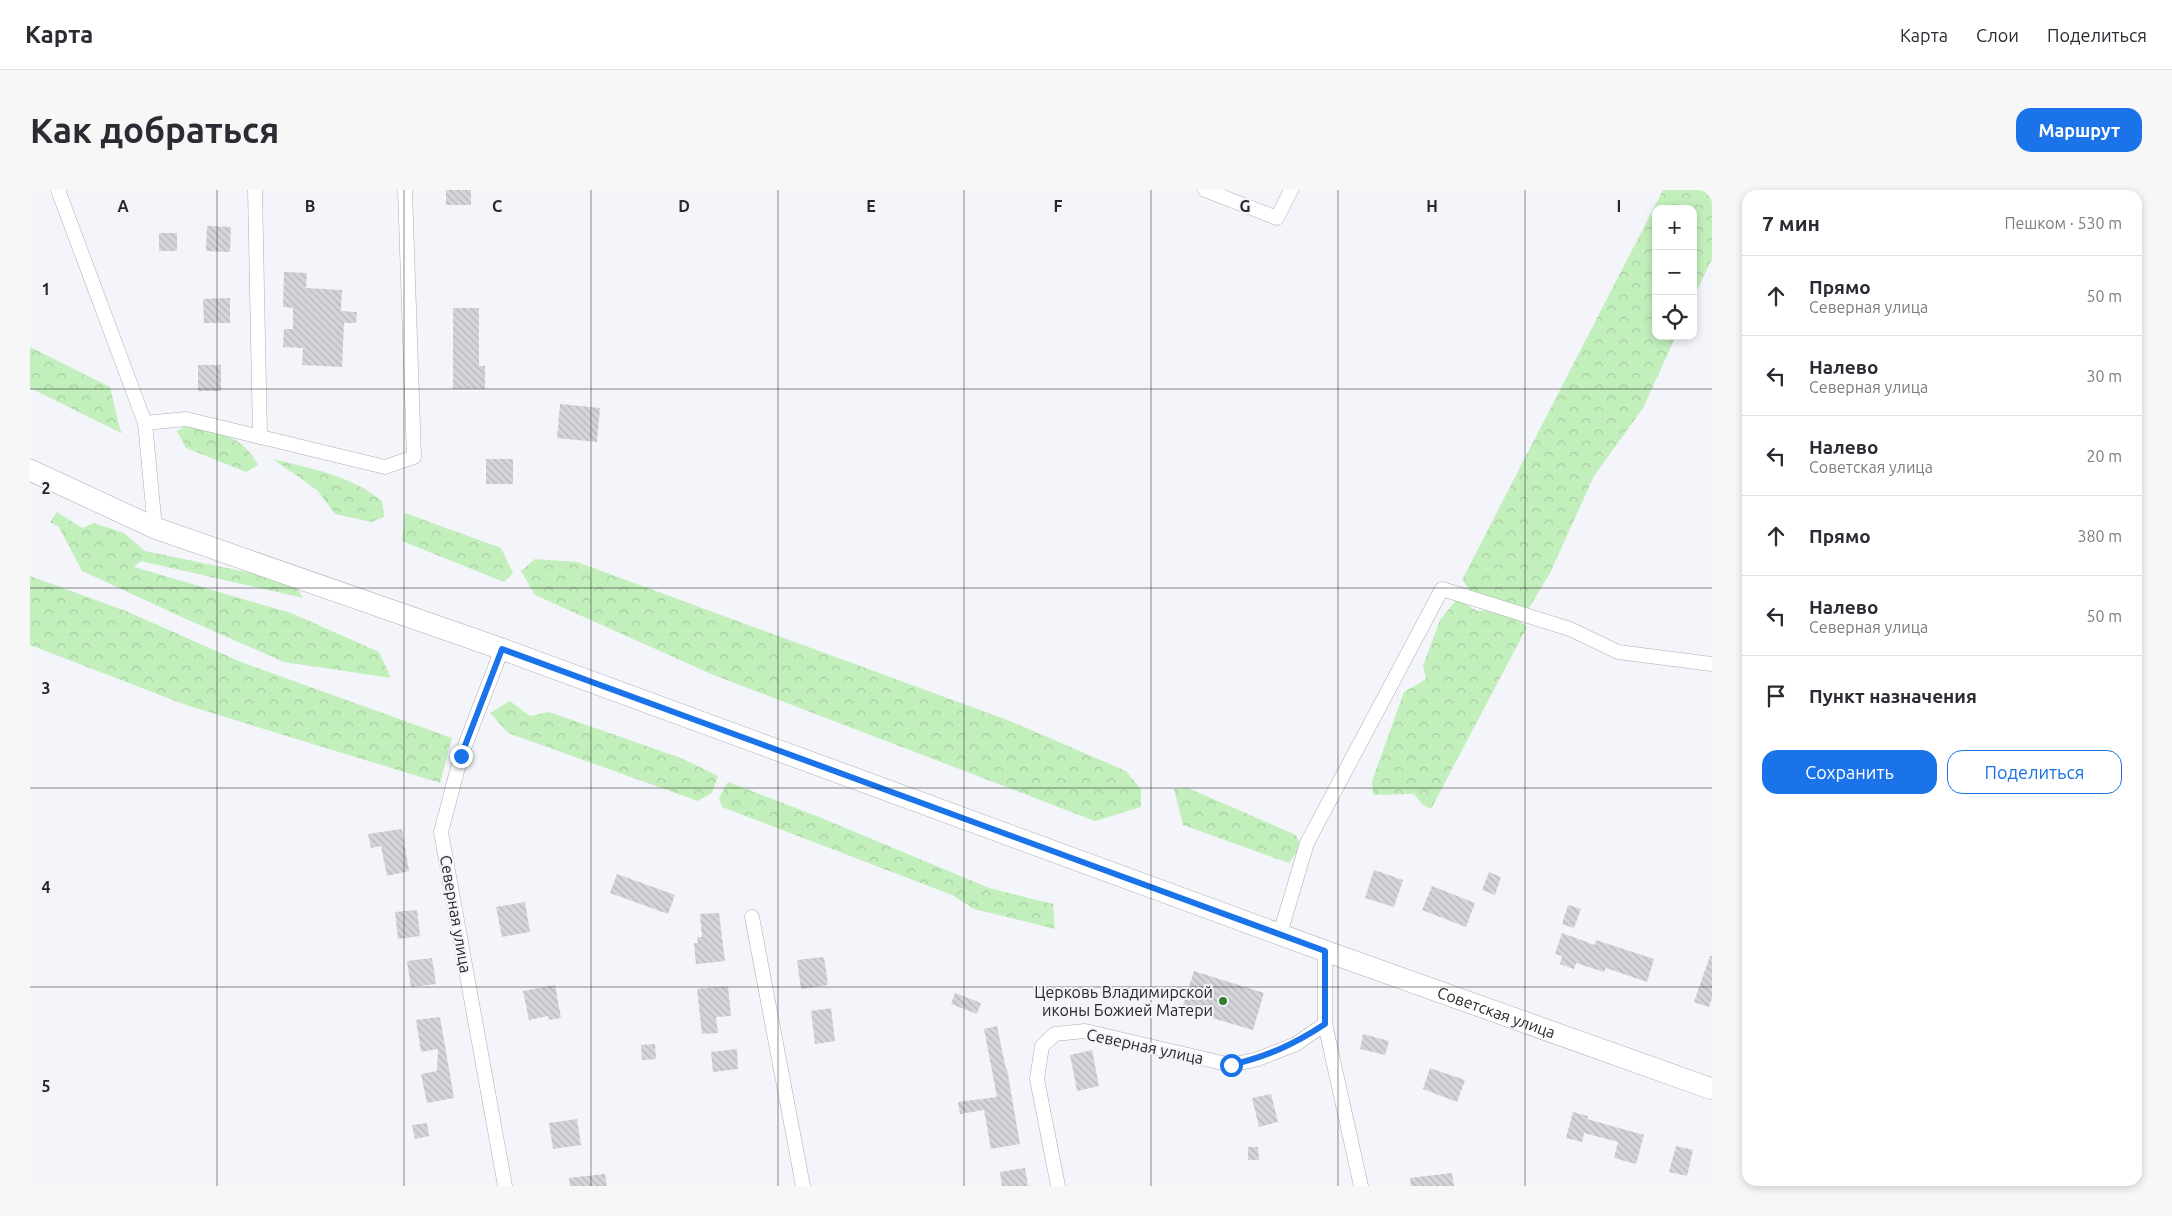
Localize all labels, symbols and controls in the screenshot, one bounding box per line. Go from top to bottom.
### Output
text: Карта [25,21,93,48]
text: Карта [1900,25,1948,45]
text: Слои [1976,25,2019,45]
text: Поделиться [2047,25,2147,45]
button: Маршрут [2016,108,2142,152]
text: Как добраться [30,110,279,150]
text: A [117,197,129,215]
text: B [305,197,315,215]
text: C [492,197,502,215]
text: D [678,197,690,215]
text: E [866,197,876,215]
text: F [1054,197,1063,215]
text: G [1239,197,1251,215]
text: H [1426,197,1438,215]
text: I [1617,197,1621,215]
map controls [1652,205,1697,340]
button: + [1652,205,1697,250]
text: 7 мин [1762,211,1820,235]
text: Пешком · 530 m [2004,214,2122,232]
button: − [1652,250,1697,295]
text: Прямо [1809,276,1871,298]
text: 1 [41,280,51,298]
icon: ahead [1762,282,1790,310]
text: 50 m [2086,287,2122,305]
button: locate [1652,295,1697,340]
text: Северная улица [1809,298,1928,316]
text: Налево [1809,356,1878,378]
icon: left [1762,362,1790,390]
text: 30 m [2086,367,2122,385]
text: Северная улица [1809,378,1928,396]
text: Налево [1809,436,1878,458]
icon: left [1762,442,1790,470]
text: 20 m [2086,447,2122,465]
text: Советская улица [1809,458,1933,476]
text: 2 [41,479,51,497]
icon: ahead [1762,522,1790,550]
text: Прямо [1809,525,1871,547]
text: 380 m [2077,527,2122,545]
text: Налево [1809,596,1878,618]
icon: left [1762,602,1790,630]
text: 50 m [2086,607,2122,625]
text: Северная улица [1809,618,1928,636]
text: 3 [41,679,51,697]
icon: arrive [1762,682,1790,710]
text: Пункт назначения [1809,685,1977,707]
route end [450,745,473,768]
button: Сохранить [1762,750,1937,794]
button: Поделиться [1947,750,2122,794]
street label: Северная улица [437,854,475,974]
text: 4 [41,878,51,896]
place label: Церковь Владимирской иконы Божией Матери [1034,983,1213,1019]
street label: Советская улица [1435,983,1558,1041]
marker: Церковь Владимирской иконы Божией Матери [1217,995,1229,1007]
street label: Северная улица [1085,1025,1205,1067]
route start [1220,1054,1243,1077]
text: 5 [41,1077,51,1095]

